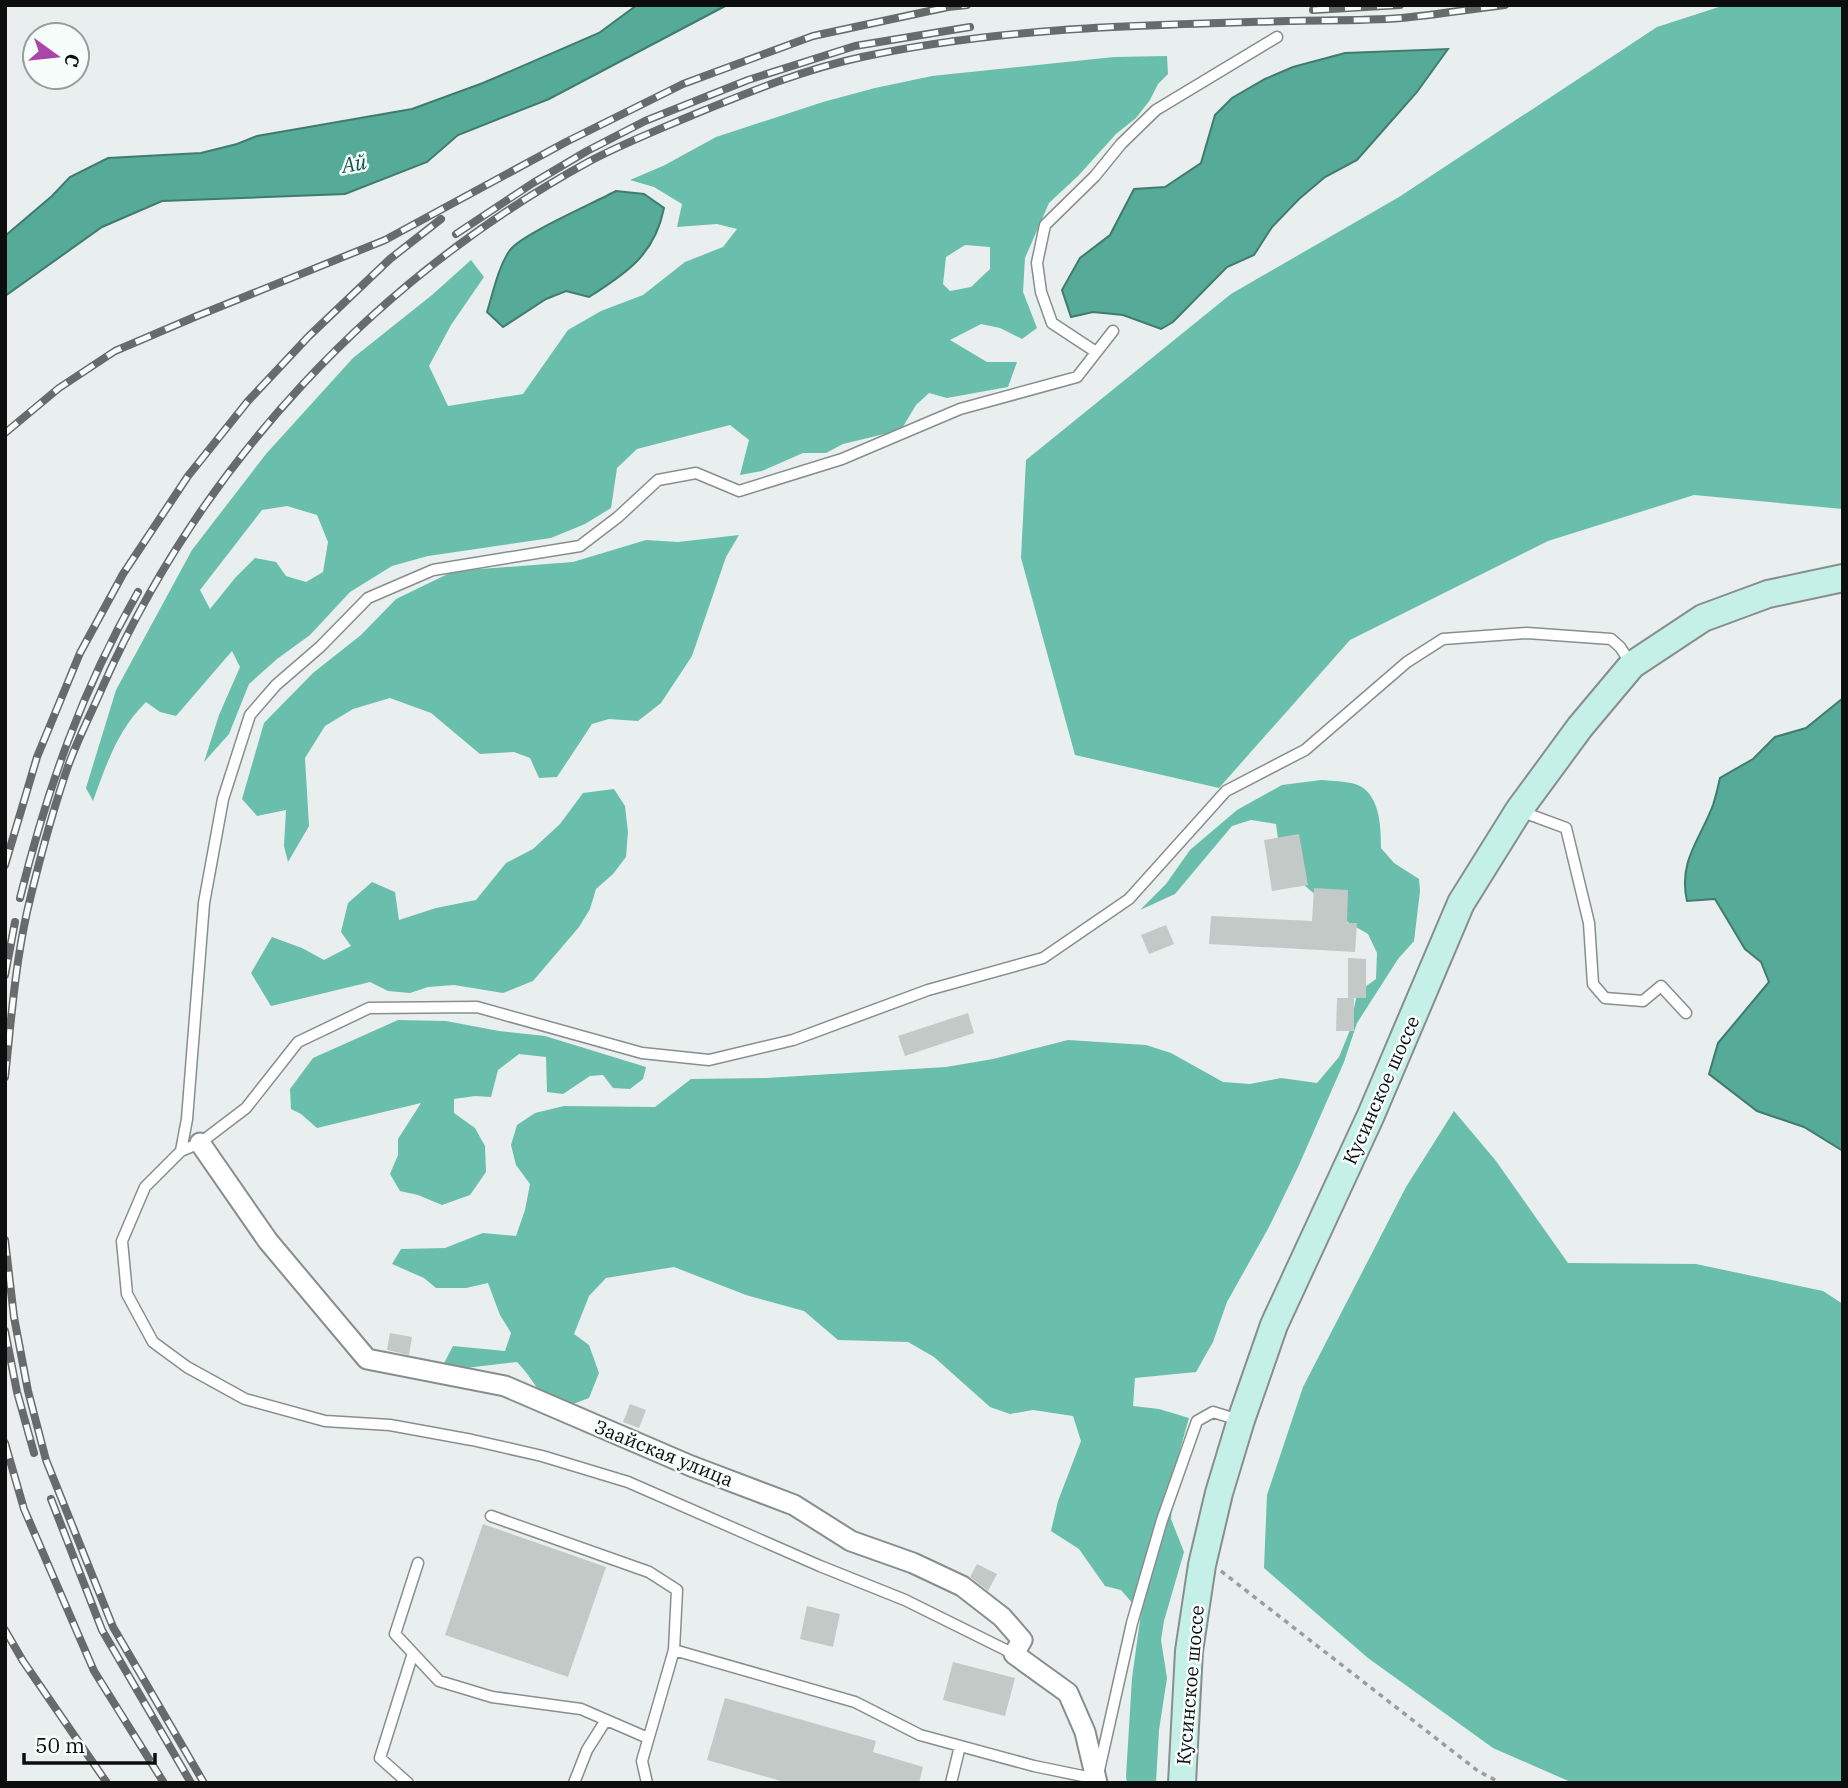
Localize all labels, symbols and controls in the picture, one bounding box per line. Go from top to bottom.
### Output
north arrow [21,21,91,91]
text: С [59,51,86,70]
water label: Ай [337,147,369,179]
street label: Кусинское шоссе [1337,1012,1425,1168]
street label: Заайская улица [591,1414,737,1492]
street label: Кусинское шоссе [1171,1604,1209,1766]
scale bar [24,1722,156,1766]
text: 50 m [35,1731,85,1759]

